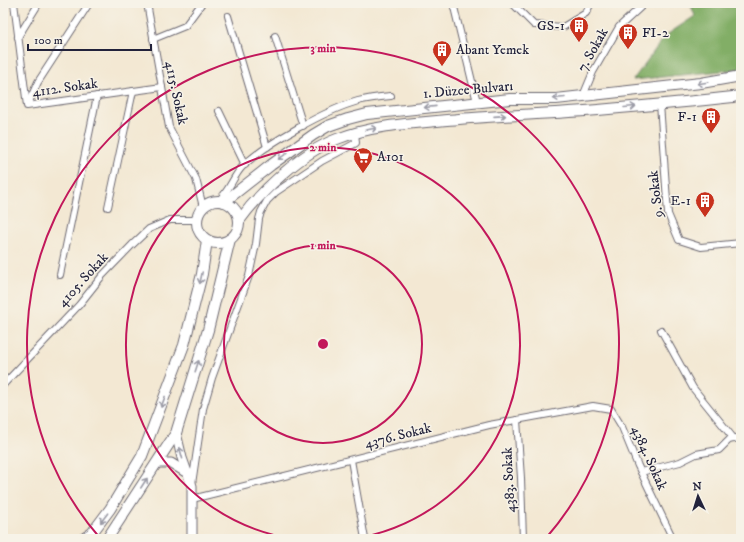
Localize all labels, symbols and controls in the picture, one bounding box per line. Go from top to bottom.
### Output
building icon: GS-1 [568,15,590,43]
place label: GS-1 [537,17,565,35]
building icon: FI-2 [617,22,639,50]
place label: FI-2 [642,24,669,42]
street label: 7. Sokak [574,25,612,75]
scale bar [28,26,151,52]
text: 100 m [34,33,63,48]
building icon: Abant Yemek [431,39,453,67]
text: 3 min [310,41,336,56]
place label: Abant Yemek [456,41,529,59]
street label: 4115. Sokak [160,59,192,127]
street label: 4112. Sokak [31,75,99,101]
street label: 1. Düzce Bulvarı [422,77,514,103]
one-way arrow [697,79,710,87]
one-way arrow [553,94,566,102]
one-way arrow [623,103,636,110]
one-way arrow [424,104,437,111]
building icon: F-1 [700,106,722,134]
place label: F-1 [678,108,697,126]
one-way arrow [493,112,506,119]
one-way arrow [364,124,377,132]
text: 2 min [310,140,337,155]
supermarket icon: A101 [352,146,374,174]
place label: A101 [377,148,404,166]
one-way arrow [278,152,289,160]
street label: 9. Sokak [644,169,668,220]
building icon: E-1 [694,190,716,218]
place label: E-1 [670,192,691,210]
text: 1 min [310,238,336,253]
street label: 4105. Sokak [54,249,112,311]
one-way arrow [197,272,205,285]
centre of rings [316,337,330,351]
one-way arrow [194,359,201,372]
one-way arrow [158,396,166,408]
street label: 4376. Sokak [363,419,433,453]
street label: 4384. Sokak [627,423,671,493]
one-way arrow [177,447,184,460]
street label: 4383. Sokak [498,447,520,513]
north arrow [678,476,718,516]
one-way arrow [140,477,148,489]
text: N [692,480,702,494]
one-way arrow [99,512,108,523]

